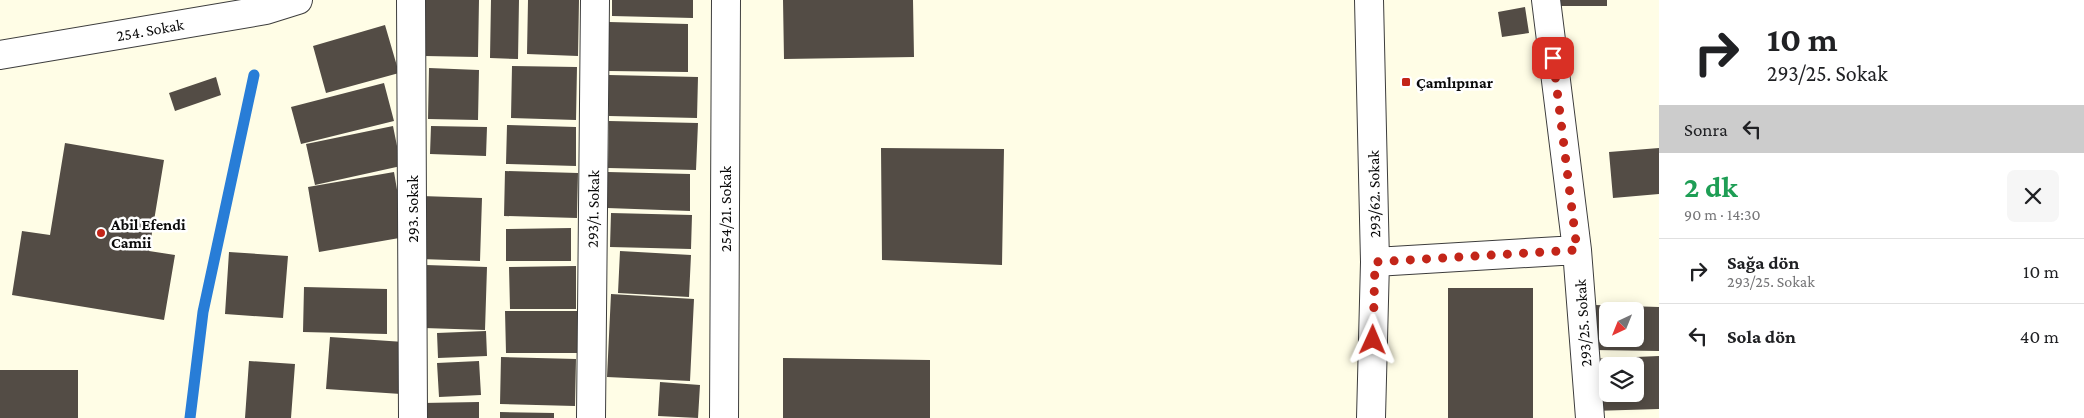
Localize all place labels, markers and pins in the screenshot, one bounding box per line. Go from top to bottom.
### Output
pin [1532,37,1574,79]
place label: Çamlıpınar [1416,74,1494,91]
marker: Çamlıpınar [1400,76,1412,88]
place label: Abil Efendi Camii [110,216,186,251]
marker: Abil Efendi Camii [95,227,107,239]

